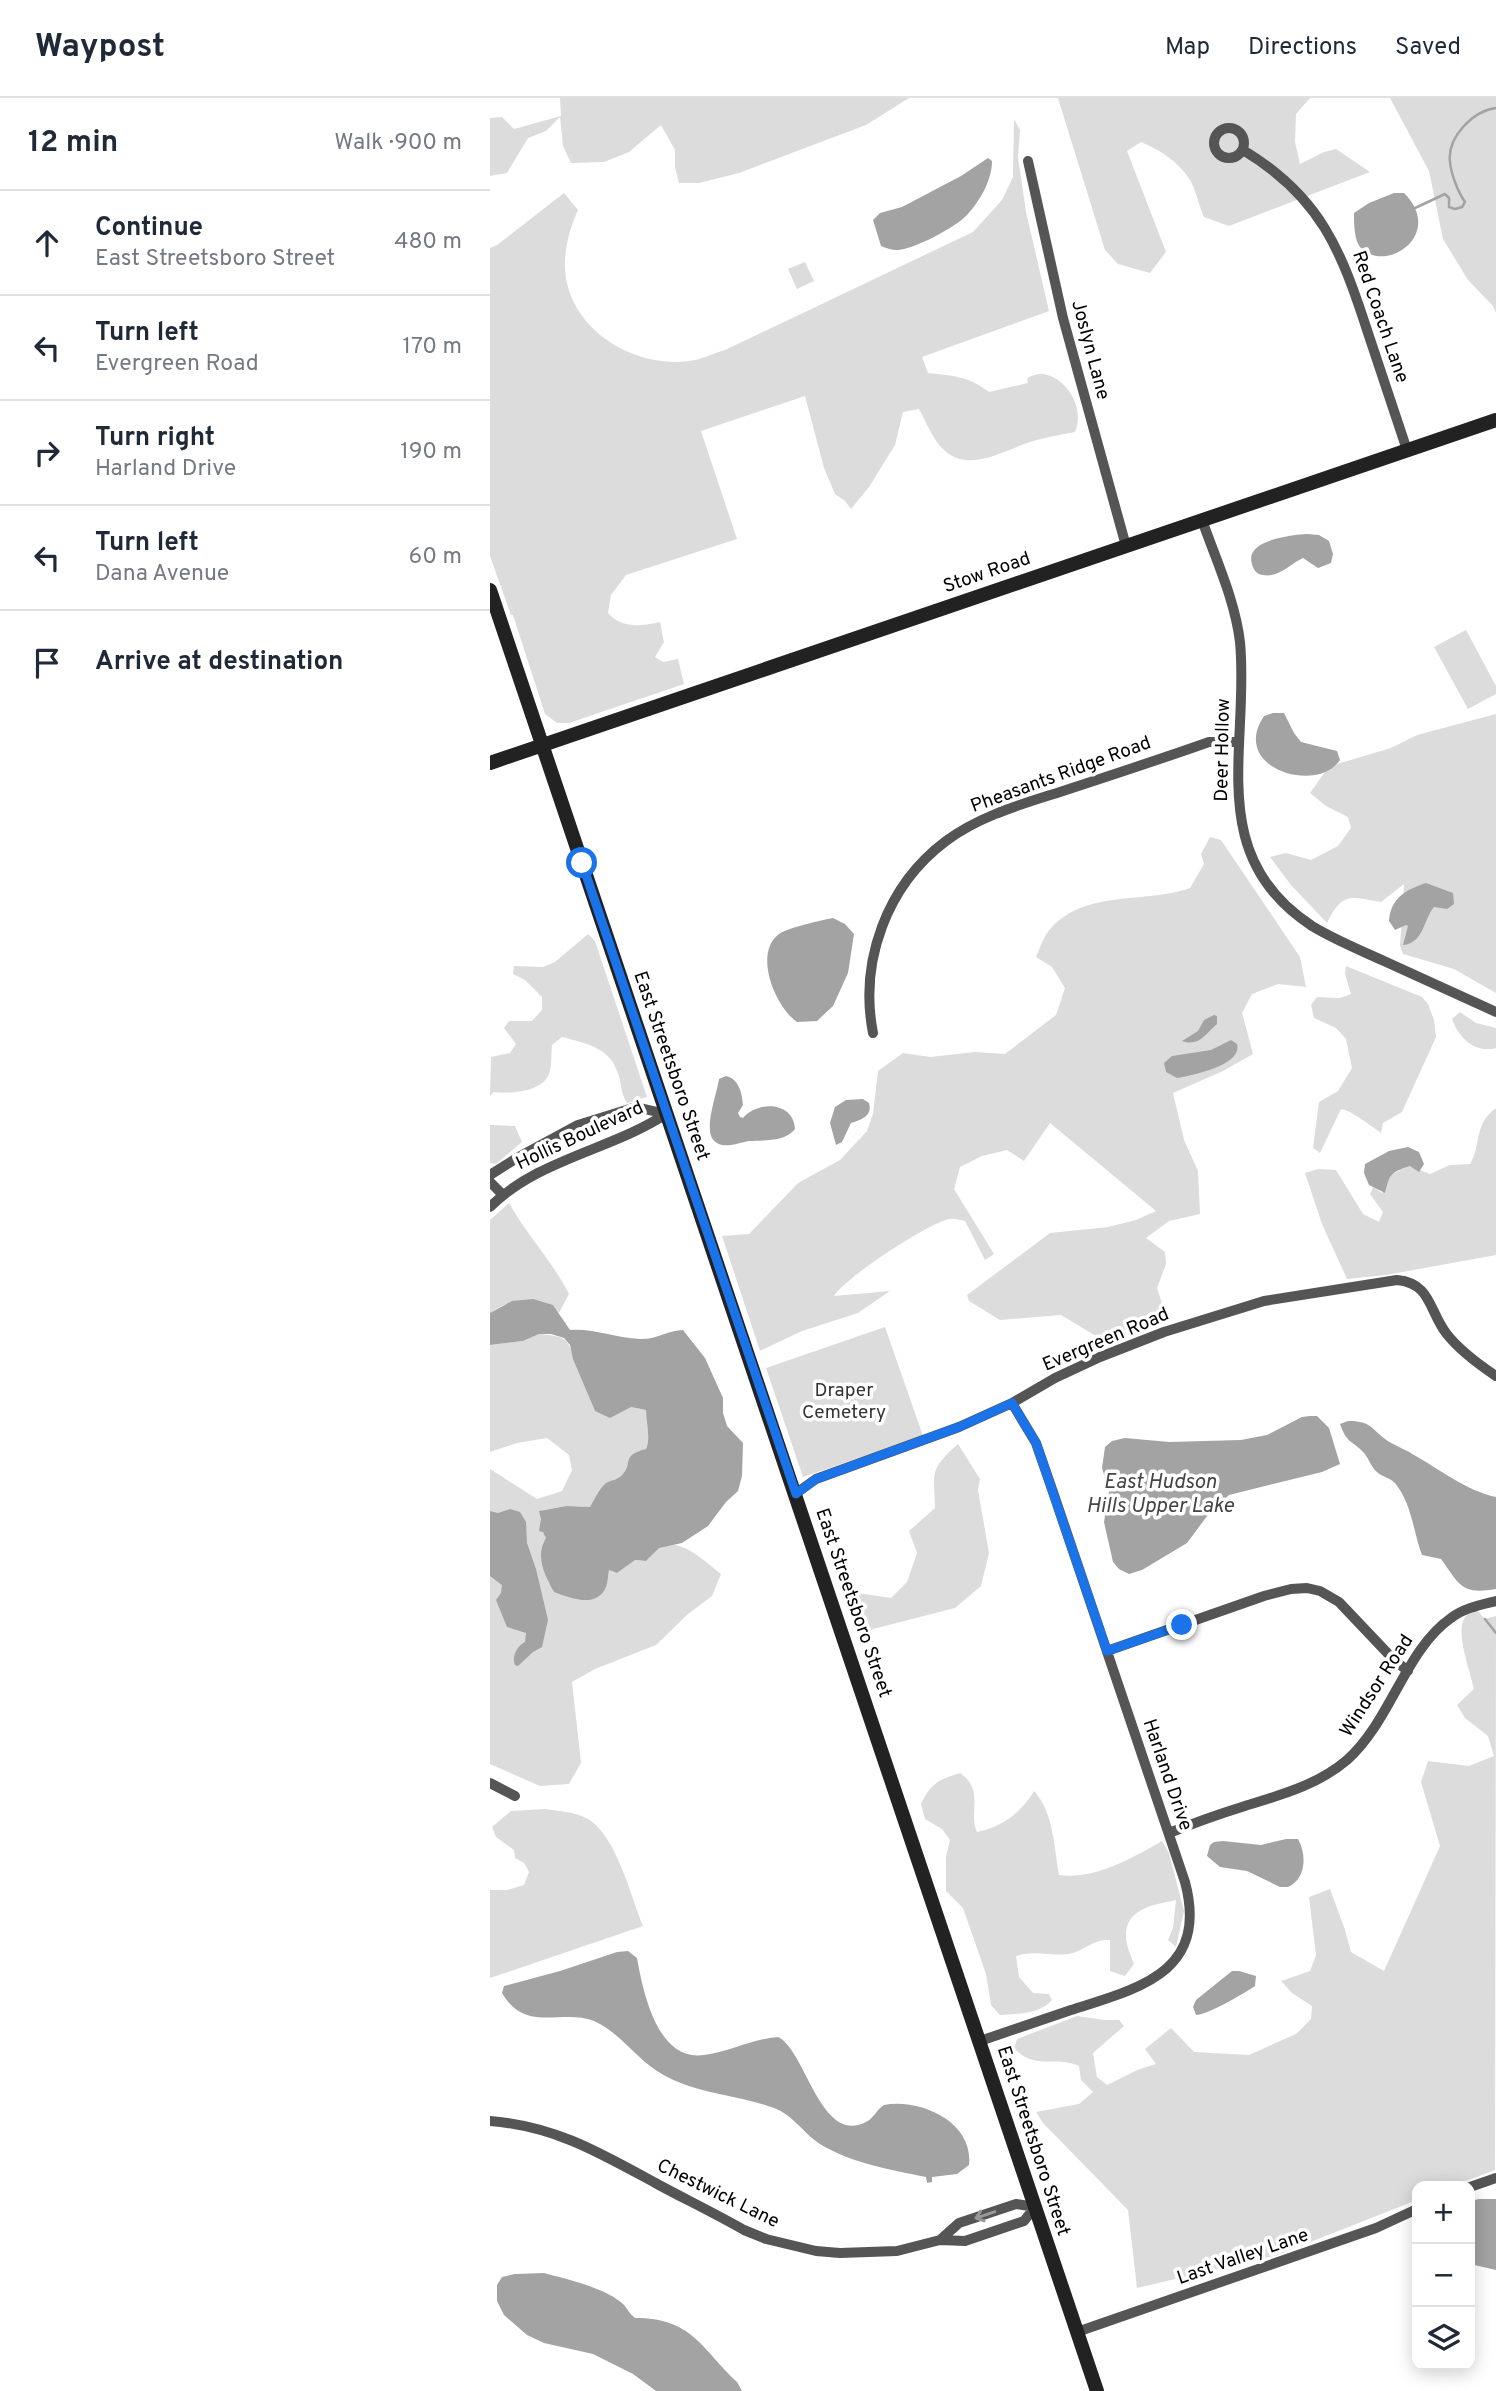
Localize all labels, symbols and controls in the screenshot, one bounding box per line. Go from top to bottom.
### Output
text: Waypost [35,27,165,69]
text: Map [1165,33,1210,63]
text: Directions [1248,33,1357,63]
text: Saved [1395,33,1461,63]
text: 12 min [28,125,118,162]
text: Walk · 900 m [334,129,462,158]
text: Continue [95,212,203,245]
icon: ahead [28,224,66,262]
text: 480 m [394,228,462,257]
text: East Streetsboro Street [95,245,335,274]
street label: Red Coach Lane [1346,248,1414,386]
street label: Joslyn Lane [1065,298,1115,402]
text: Turn left [95,317,199,350]
icon: left [28,329,66,367]
text: 170 m [403,333,462,362]
text: Evergreen Road [95,350,259,379]
text: Turn right [95,422,215,455]
icon: right [28,434,66,472]
text: 190 m [400,438,462,467]
text: Harland Drive [95,455,236,484]
text: Turn left [95,527,199,560]
icon: left [28,539,66,577]
text: 60 m [409,543,462,572]
street label: Stow Road [940,547,1034,599]
text: Dana Avenue [95,560,229,589]
icon: arrive [28,644,66,682]
text: Arrive at destination [95,646,343,679]
street label: Deer Hollow [1210,698,1236,802]
street label: Pheasants Ridge Road [968,731,1154,819]
route start [566,847,597,878]
street label: East Streetsboro Street [627,968,715,1164]
street label: Hollis Boulevard [512,1096,648,1176]
street label: Evergreen Road [1039,1303,1173,1377]
park label: Draper Cemetery [802,1379,886,1425]
water label: East Hudson Hills Upper Lake [1086,1469,1235,1520]
street label: East Streetsboro Street [809,1505,897,1701]
route end [1166,1609,1197,1640]
street label: Windsor Road [1335,1630,1419,1742]
street label: Harland Drive [1137,1716,1197,1834]
street label: East Streetsboro Street [991,2043,1075,2239]
street label: Chestwick Lane [653,2154,783,2234]
map controls [1412,2181,1475,2370]
button: + [1412,2181,1475,2244]
one-way arrow [974,2210,996,2222]
street label: Last Valley Lane [1174,2223,1312,2291]
button: − [1412,2244,1475,2307]
button: layers [1412,2307,1475,2370]

